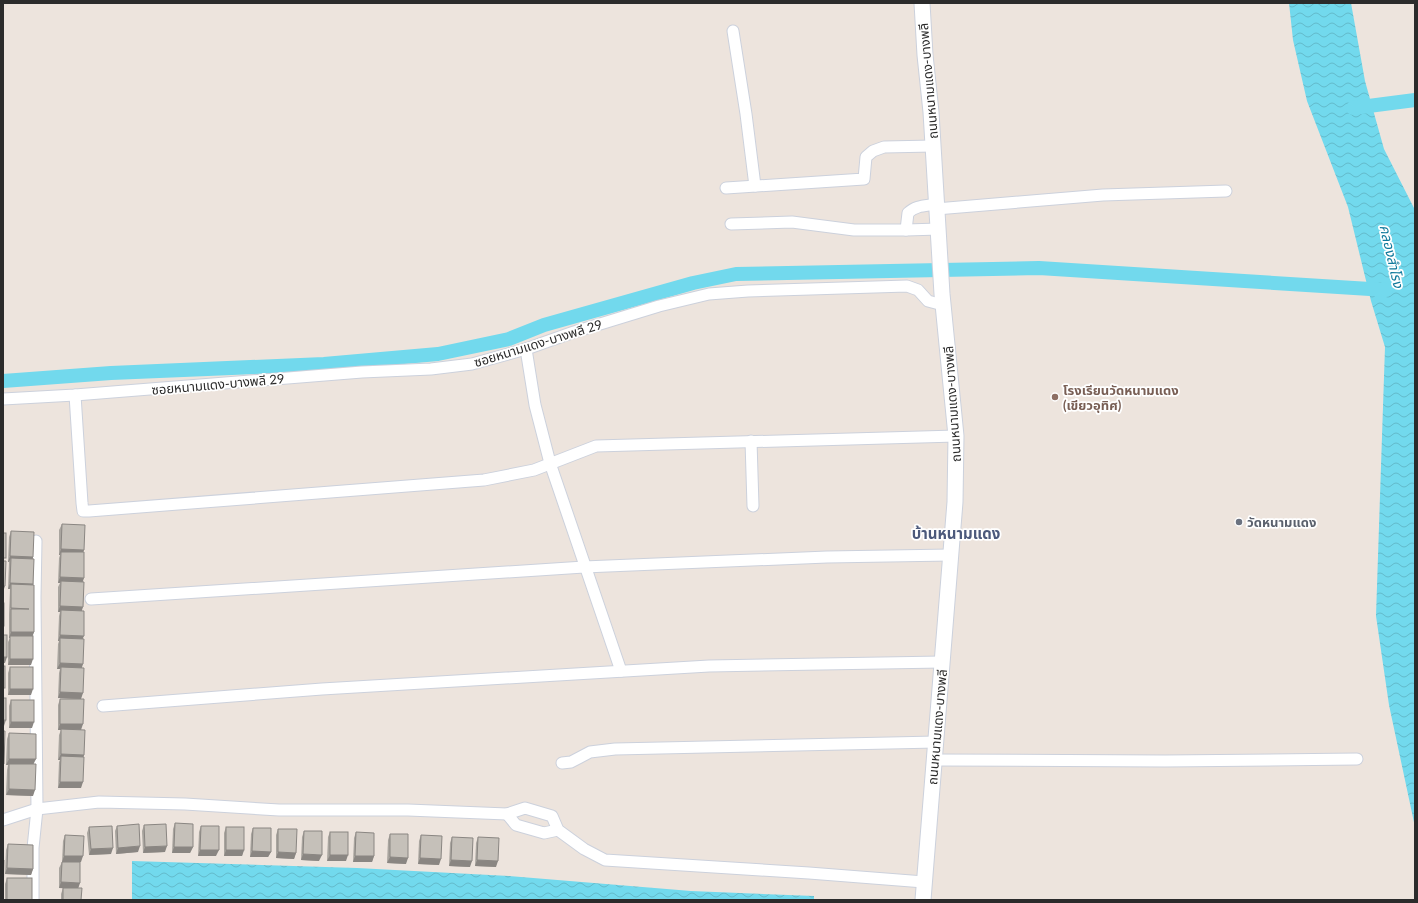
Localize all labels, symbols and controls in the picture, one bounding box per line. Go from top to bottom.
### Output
street label: ถนนหนามแดง-บางพลี [915,22,941,140]
water label: คลองสำโรง [1376,223,1408,291]
street label: ซอยหนามแดง-บางพลี 29 [472,316,604,370]
street label: ถนนหนามแดง-บางพลี [940,345,964,463]
street label: ซอยหนามแดง-บางพลี 29 [151,370,285,398]
place label: โรงเรียนวัดหนามแดง (เขียวอุทิศ) [1063,382,1179,413]
marker: โรงเรียนวัดหนามแดง (เขียวอุทิศ) [1050,392,1060,402]
place label: วัดหนามแดง [1247,514,1316,530]
marker: วัดหนามแดง [1234,517,1244,527]
district label: บ้านหนามแดง [912,524,1000,542]
street label: ถนนหนามแดง-บางพลี [924,668,950,786]

